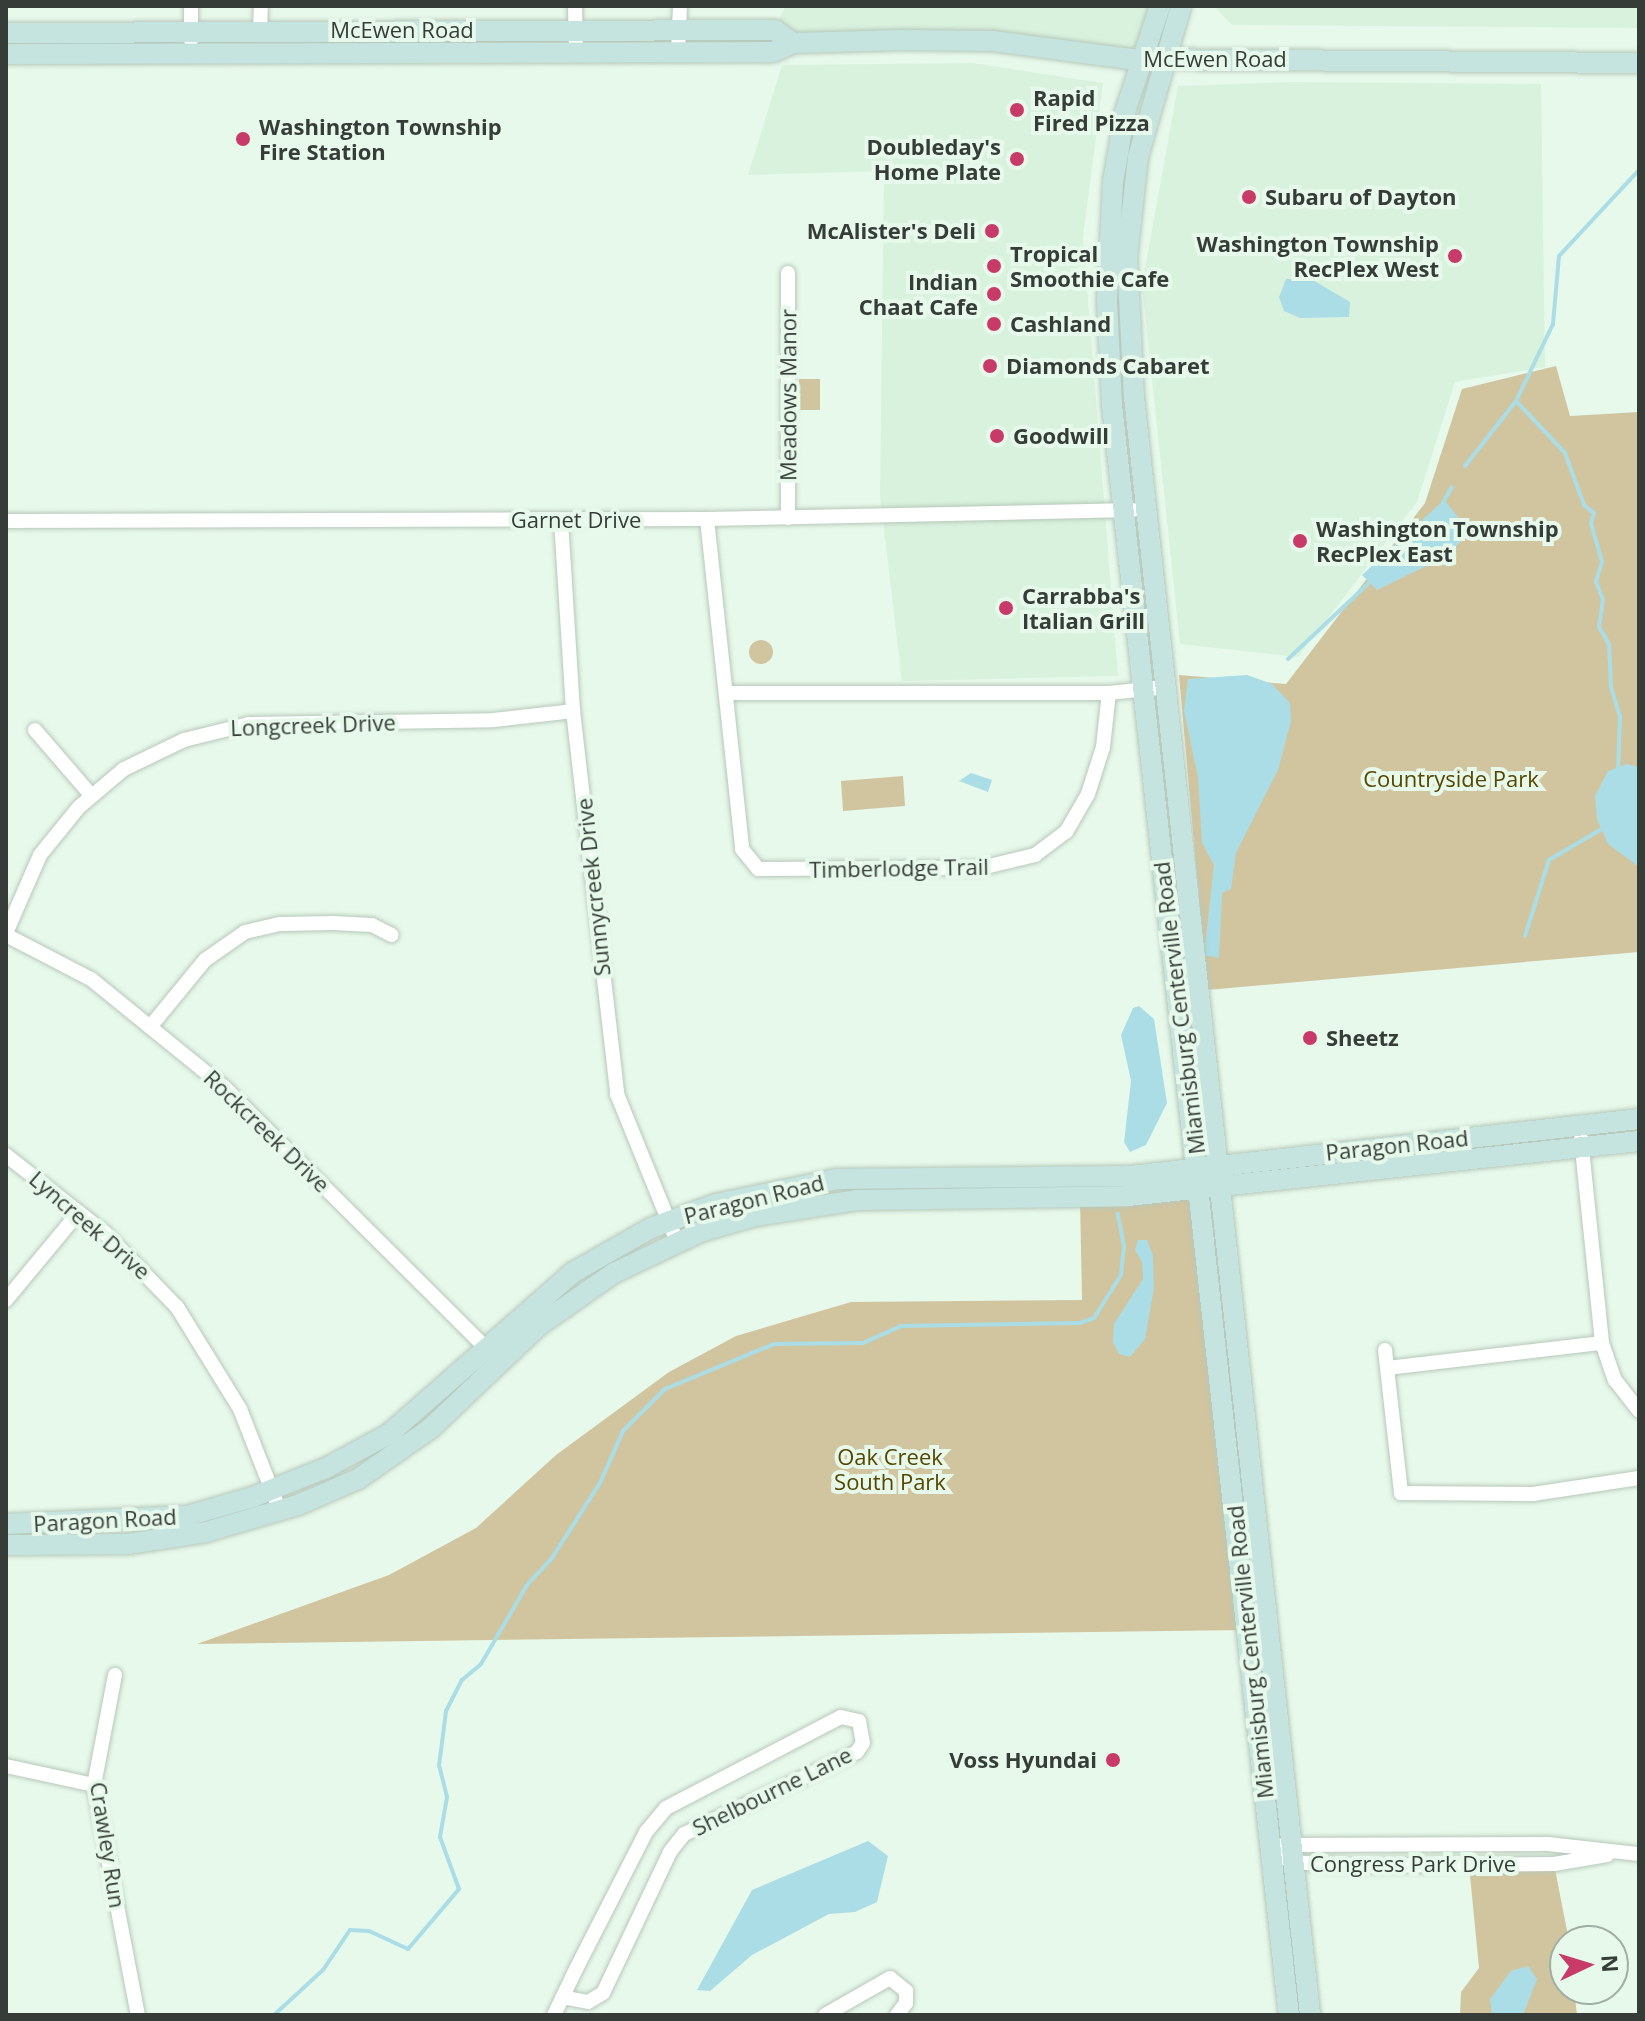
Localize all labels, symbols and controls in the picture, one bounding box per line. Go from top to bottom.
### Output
street label: McEwen Road [330,17,474,43]
street label: McEwen Road [1143,46,1287,72]
place label: Rapid Fired Pizza [1033,84,1150,136]
marker: Rapid Fired Pizza [1008,101,1026,119]
place label: Washington Township Fire Station [259,113,502,164]
marker: Washington Township Fire Station [234,130,252,148]
place label: Doubleday's Home Plate [866,133,1001,184]
marker: Doubleday's Home Plate [1008,150,1026,168]
place label: Subaru of Dayton [1265,184,1457,210]
marker: Subaru of Dayton [1240,188,1258,206]
place label: McAlister's Deli [807,218,976,244]
marker: McAlister's Deli [983,222,1001,240]
place label: Washington Township RecPlex West [1196,230,1439,282]
place label: Tropical Smoothie Cafe [1010,240,1169,292]
marker: Washington Township RecPlex West [1446,247,1464,265]
marker: Tropical Smoothie Cafe [985,257,1003,275]
place label: Indian Chaat Cafe [859,268,978,320]
marker: Indian Chaat Cafe [985,285,1003,303]
street label: Meadows Manor [775,309,801,481]
place label: Cashland [1010,311,1111,337]
marker: Cashland [985,315,1003,333]
place label: Diamonds Cabaret [1006,353,1210,379]
marker: Diamonds Cabaret [981,357,999,375]
place label: Goodwill [1013,423,1109,449]
marker: Goodwill [988,427,1006,445]
street label: Garnet Drive [511,507,641,533]
place label: Washington Township RecPlex East [1316,515,1559,566]
marker: Washington Township RecPlex East [1291,532,1309,550]
place label: Carrabba's Italian Grill [1022,582,1145,634]
marker: Carrabba's Italian Grill [997,599,1015,617]
street label: Longcreek Drive [230,709,396,741]
park label: Countryside Park [1363,766,1539,792]
street label: Sunnycreek Drive [571,797,615,977]
street label: Timberlodge Trail [809,853,989,883]
street label: Miamisburg Centerville Road [1148,860,1210,1156]
place label: Sheetz [1326,1025,1399,1051]
marker: Sheetz [1301,1029,1319,1047]
street label: Rockcreek Drive [199,1064,335,1198]
street label: Paragon Road [1324,1124,1470,1166]
street label: Lyncreek Drive [24,1165,156,1285]
street label: Paragon Road [681,1169,827,1229]
park label: Oak Creek South Park [834,1443,946,1494]
street label: Paragon Road [33,1503,177,1537]
street label: Miamisburg Centerville Road [1221,1504,1279,1800]
street label: Shelbourne Lane [688,1741,856,1841]
place label: Voss Hyundai [949,1747,1097,1773]
marker: Voss Hyundai [1104,1751,1122,1769]
street label: Crawley Run [85,1780,131,1910]
street label: Congress Park Drive [1310,1851,1516,1877]
north arrow [1549,1925,1629,2005]
text: N [1595,1953,1627,1973]

